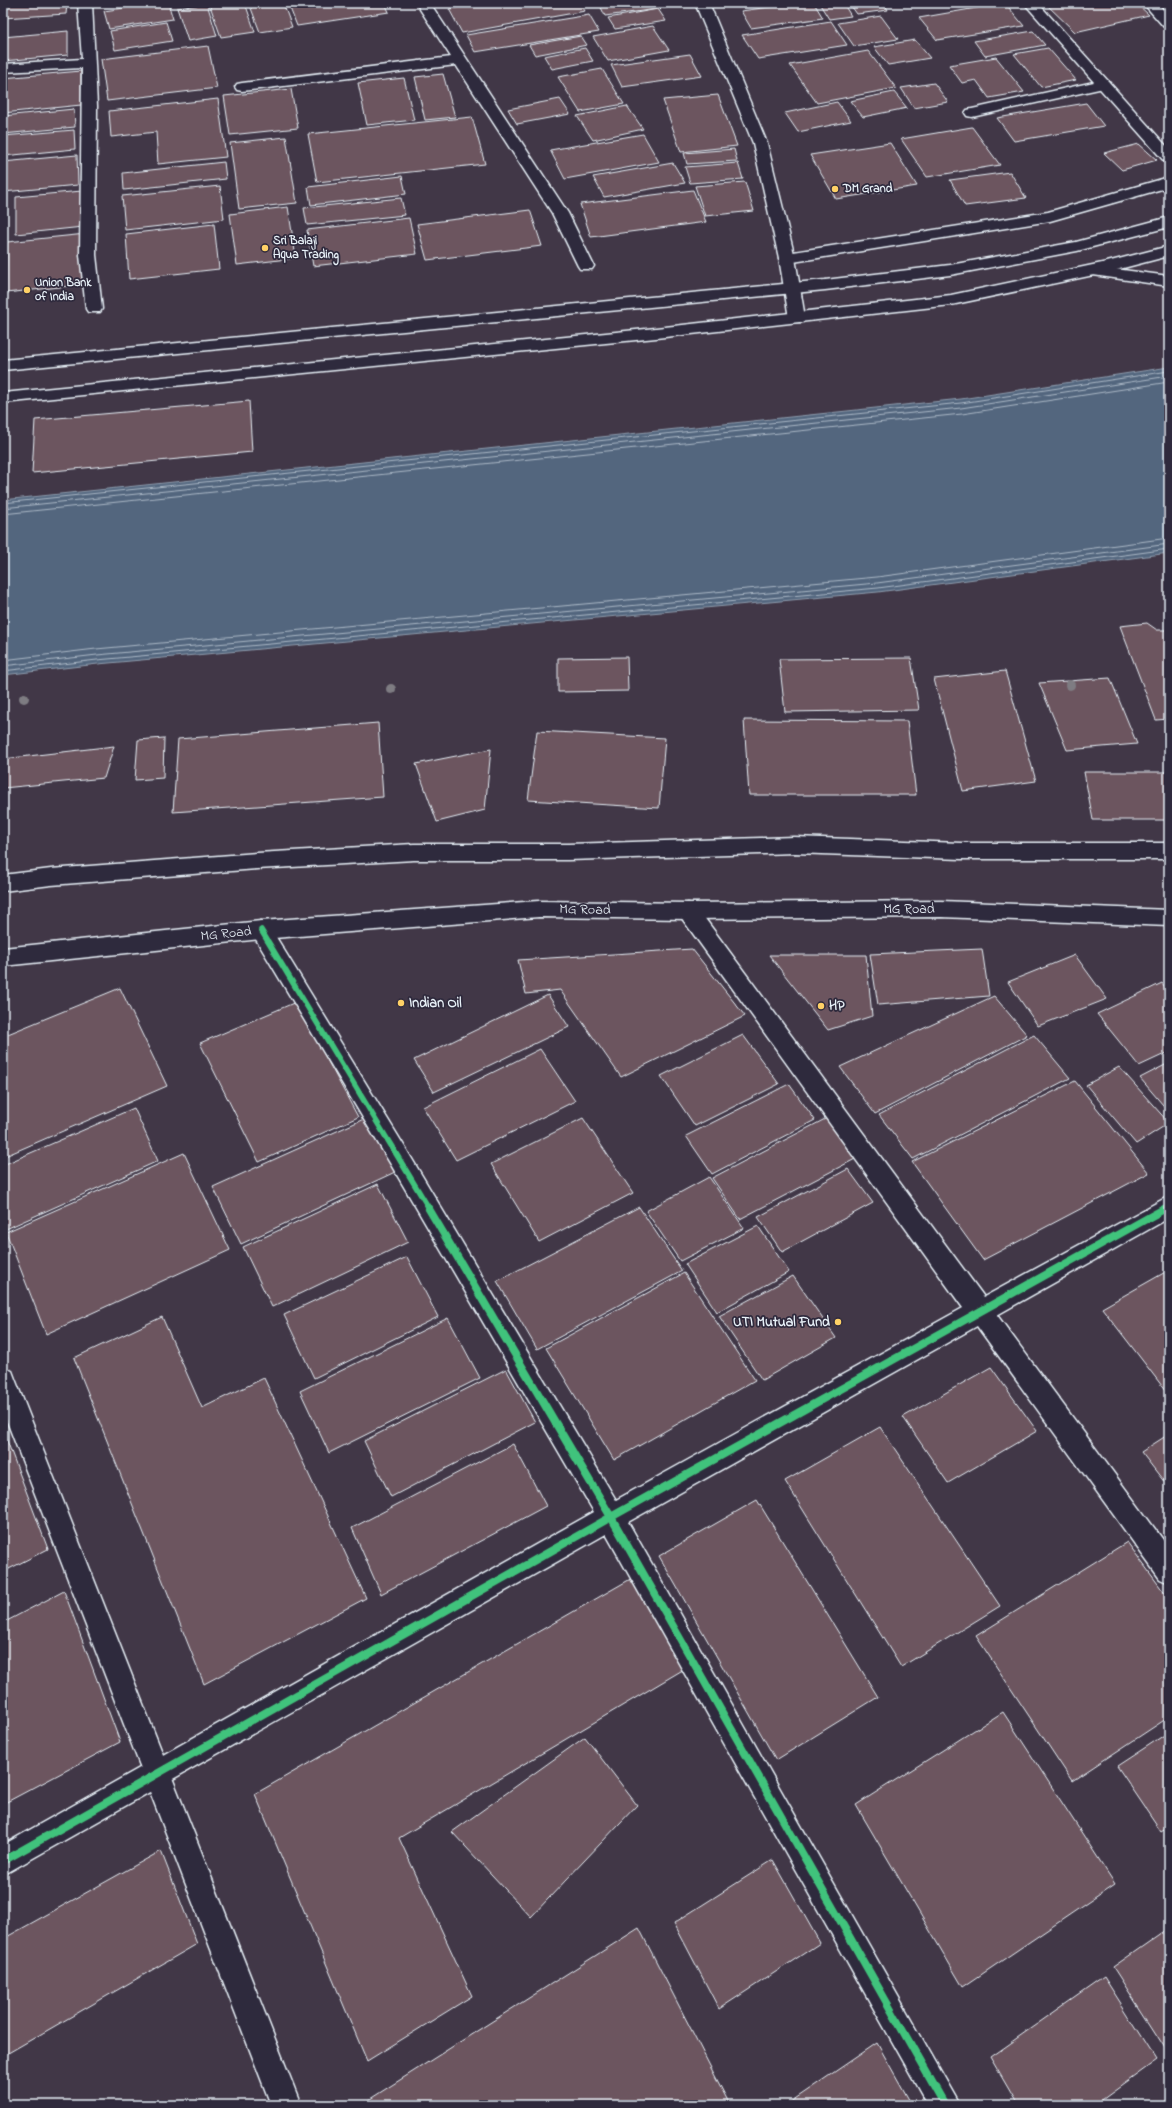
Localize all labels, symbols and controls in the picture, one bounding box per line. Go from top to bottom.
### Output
place label: DM Grand [842,180,893,198]
marker: DM Grand [830,184,840,194]
place label: Sri Balaji Aqua Trading [273,232,340,266]
marker: Sri Balaji Aqua Trading [260,243,270,253]
place label: Union Bank of India [35,274,92,306]
marker: Union Bank of India [22,285,32,295]
street label: MG Road [559,899,611,921]
street label: MG Road [883,899,935,920]
street label: MG Road [199,921,253,947]
place label: Indian Oil [409,993,462,1014]
place label: HP [829,996,845,1017]
marker: Indian Oil [396,998,406,1008]
marker: HP [816,1001,826,1011]
place label: UTI Mutual Fund [733,1312,830,1333]
marker: UTI Mutual Fund [833,1317,843,1327]

